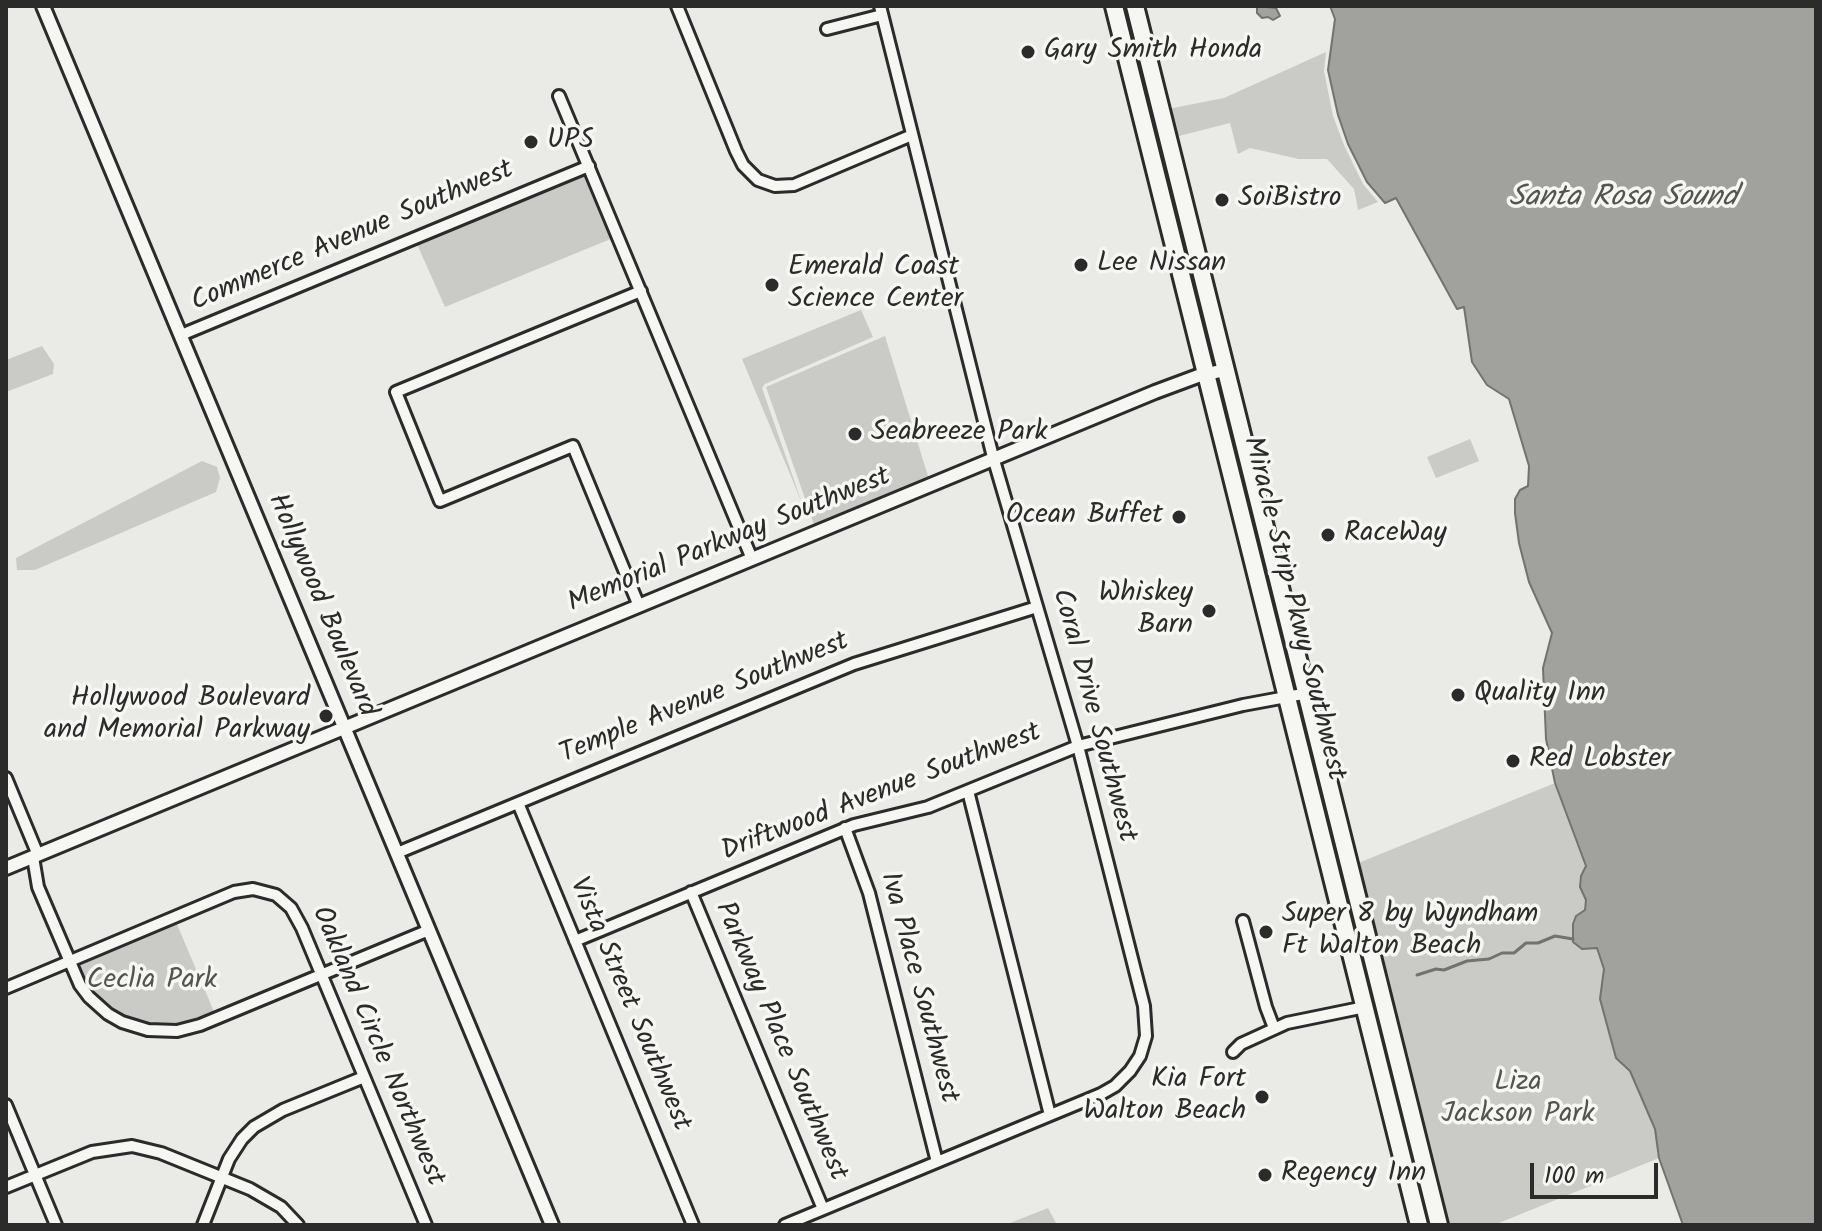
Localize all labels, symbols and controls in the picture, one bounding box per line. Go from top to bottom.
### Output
place label: Gary Smith Honda [1044,35,1262,69]
marker: Gary Smith Honda [1019,43,1037,61]
place label: UPS [547,125,594,159]
marker: UPS [522,133,540,151]
street label: Commerce Avenue Southwest [187,155,519,321]
water label: Santa Rosa Sound [1509,182,1737,218]
place label: SoiBistro [1238,183,1341,217]
marker: SoiBistro [1213,191,1231,209]
place label: Lee Nissan [1097,248,1226,282]
place label: Emerald Coast Science Center [788,252,963,318]
marker: Lee Nissan [1072,256,1090,274]
marker: Emerald Coast Science Center [763,276,781,294]
place label: Seabreeze Park [871,417,1048,451]
marker: Seabreeze Park [846,425,864,443]
street label: Miracle Strip Pkwy Southwest [1233,434,1351,784]
street label: Memorial Parkway Southwest [564,462,896,622]
street label: Hollywood Boulevard [258,489,382,723]
place label: Ocean Buffet [1006,500,1163,534]
marker: Ocean Buffet [1170,508,1188,526]
place label: RaceWay [1344,518,1447,552]
marker: RaceWay [1319,526,1337,544]
place label: Whiskey Barn [1099,578,1193,644]
street label: Coral Drive Southwest [1042,586,1142,846]
marker: Whiskey Barn [1200,602,1218,620]
street label: Temple Avenue Southwest [556,627,854,773]
place label: Quality Inn [1474,678,1606,712]
place label: Hollywood Boulevard and Memorial Parkway [44,683,310,749]
marker: Quality Inn [1449,686,1467,704]
marker: Hollywood Boulevard and Memorial Parkway [317,707,335,725]
street label: Driftwood Avenue Southwest [718,717,1046,871]
place label: Red Lobster [1529,744,1670,778]
marker: Red Lobster [1504,752,1522,770]
street label: Iva Place Southwest [870,869,964,1107]
street label: Vista Street Southwest [559,873,697,1137]
street label: Parkway Place Southwest [705,898,853,1186]
place label: Super 8 by Wyndham Ft Walton Beach [1282,899,1538,965]
street label: Oakland Circle Northwest [302,902,450,1192]
marker: Super 8 by Wyndham Ft Walton Beach [1257,923,1275,941]
park label: Ceclia Park [87,965,217,999]
place label: Kia Fort Walton Beach [1083,1064,1246,1130]
park label: Liza Jackson Park [1441,1067,1595,1133]
marker: Kia Fort Walton Beach [1253,1088,1271,1106]
scale bar [1534,1147,1662,1197]
text: 100 m [1544,1157,1604,1196]
place label: Regency Inn [1281,1158,1426,1192]
marker: Regency Inn [1256,1166,1274,1184]

